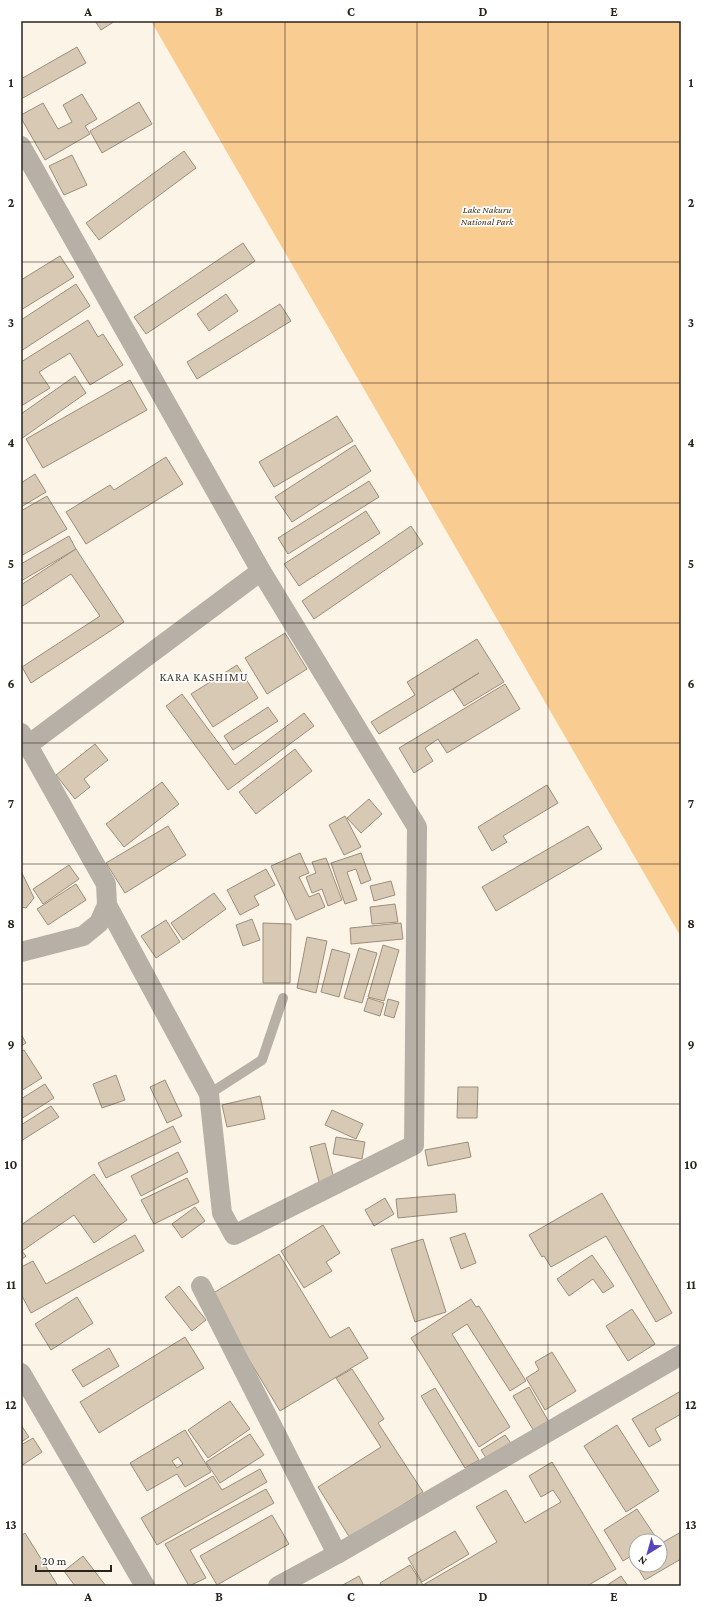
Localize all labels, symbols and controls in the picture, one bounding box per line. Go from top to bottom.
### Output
text: A [83,4,92,19]
text: B [215,4,223,19]
text: C [347,4,355,19]
text: D [479,4,488,19]
text: E [610,4,618,19]
text: 1 [9,75,14,90]
text: 1 [689,75,694,90]
text: 2 [8,195,15,210]
text: 2 [688,195,695,210]
park label: Lake Nakuru National Park [461,204,514,227]
text: 3 [8,315,14,330]
text: 3 [688,315,694,330]
text: 4 [7,435,15,450]
text: 4 [687,435,695,450]
text: 5 [8,556,14,571]
text: 5 [688,556,694,571]
district label: KARA KASHIMU [159,670,249,684]
text: 6 [7,676,15,691]
text: 6 [687,676,695,691]
text: 7 [8,796,14,811]
text: 7 [688,796,694,811]
text: 8 [7,916,15,931]
text: 8 [687,916,695,931]
text: 9 [7,1037,15,1052]
text: 9 [687,1037,695,1052]
text: 10 [5,1157,17,1172]
text: 10 [685,1157,697,1172]
text: 11 [6,1277,16,1292]
text: 11 [686,1277,696,1292]
text: 12 [5,1397,17,1412]
text: 12 [685,1397,697,1412]
text: 13 [5,1517,17,1532]
text: 13 [685,1517,697,1532]
north arrow [628,1533,668,1573]
scale bar [36,1547,111,1573]
text: 20 m [42,1554,67,1568]
text: N [635,1554,649,1568]
text: A [83,1589,92,1604]
text: B [215,1589,223,1604]
text: C [347,1589,355,1604]
text: D [479,1589,488,1604]
text: E [610,1589,618,1604]

